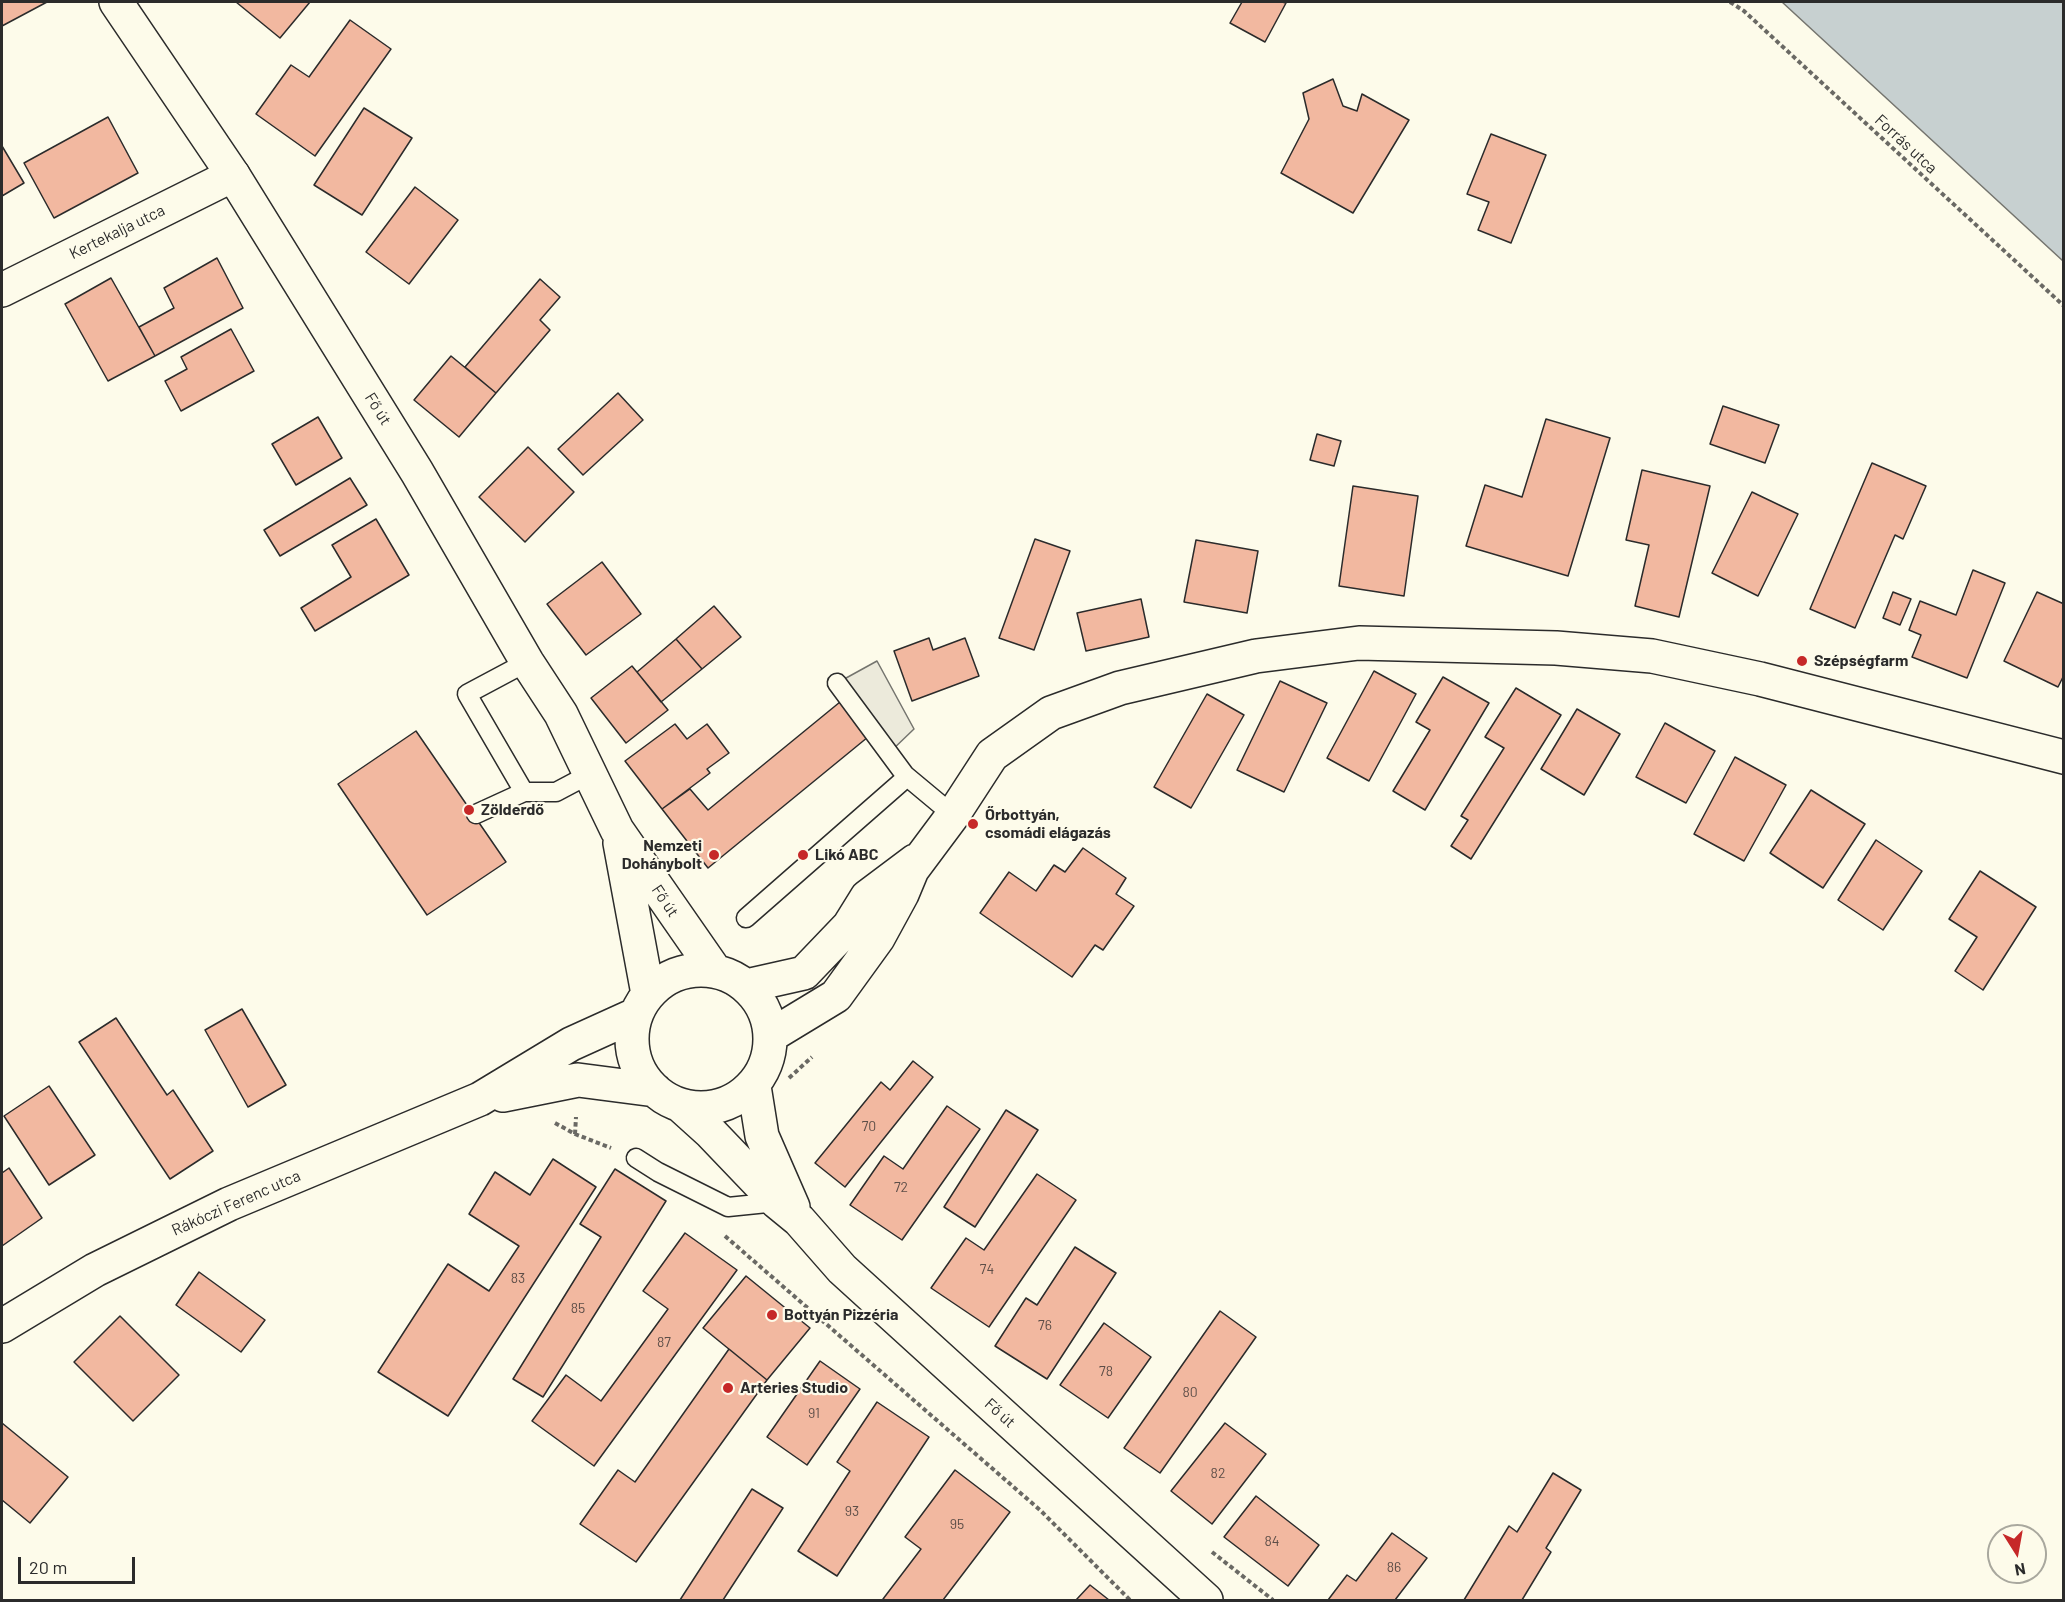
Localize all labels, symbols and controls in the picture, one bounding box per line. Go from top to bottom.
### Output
street label: Forrás utca [1871,110,1941,178]
street label: Kertekalja utca [66,201,168,263]
street label: Fő út [361,389,395,429]
place label: Szépségfarm [1814,651,1908,671]
marker: Szépségfarm [1795,654,1809,668]
place label: Zölderdő [481,800,544,820]
marker: Zölderdő [462,803,476,817]
place label: Őrbottyán, csomádi elágazás [985,805,1111,843]
marker: Őrbottyán, csomádi elágazás [966,817,980,831]
place label: Nemzeti Dohánybolt [622,836,702,874]
place label: Likó ABC [815,845,878,865]
marker: Nemzeti Dohánybolt [707,848,721,862]
marker: Likó ABC [796,848,810,862]
street label: Fő út [647,881,683,921]
house number: 70 [862,1118,876,1134]
street label: Rákóczi Ferenc utca [169,1166,303,1240]
house number: 72 [894,1179,908,1195]
house number: 74 [980,1261,994,1277]
house number: 83 [511,1270,525,1286]
house number: 85 [571,1300,585,1316]
place label: Bottyán Pizzéria [784,1305,899,1325]
marker: Bottyán Pizzéria [765,1308,779,1322]
house number: 76 [1038,1317,1052,1333]
house number: 87 [657,1334,671,1350]
house number: 78 [1099,1363,1113,1379]
place label: Arteries Studio [740,1378,848,1398]
marker: Arteries Studio [721,1381,735,1395]
house number: 80 [1182,1384,1198,1400]
street label: Fő út [981,1394,1019,1432]
house number: 91 [808,1405,820,1421]
house number: 82 [1211,1465,1225,1481]
house number: 93 [845,1503,859,1519]
house number: 95 [950,1516,964,1532]
north arrow [1987,1524,2047,1584]
house number: 84 [1264,1533,1280,1549]
scale bar [21,1545,138,1583]
text: 20 m [29,1556,67,1578]
house number: 86 [1387,1559,1401,1575]
text: N [2013,1560,2027,1581]

